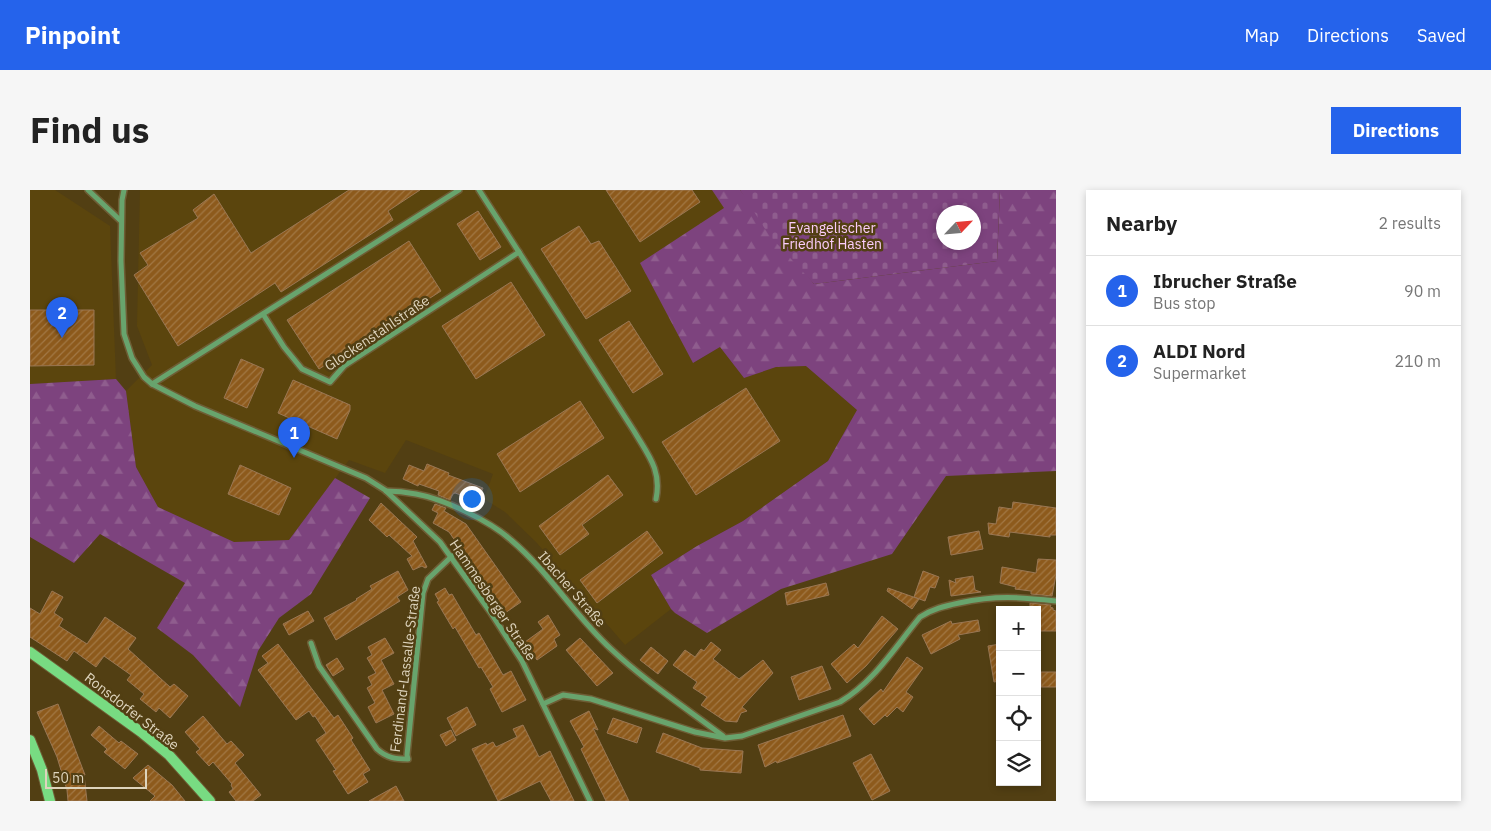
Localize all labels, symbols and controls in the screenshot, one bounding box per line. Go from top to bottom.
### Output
text: Pinpoint [25,19,120,51]
text: Map [1244,24,1279,47]
text: Directions [1307,24,1389,47]
text: Saved [1417,24,1466,47]
text: Find us [30,107,149,153]
button: Directions [1331,107,1461,154]
north arrow [936,205,981,250]
text: Nearby [1106,209,1177,237]
text: 2 results [1378,213,1441,233]
park label: Evangelischer Friedhof Hasten [782,219,882,253]
text: Ibrucher Straße [1153,269,1297,293]
text: 1 [1117,281,1127,301]
text: 90 m [1404,281,1441,301]
street label: Glockenstahlstraße [321,291,433,375]
text: Bus stop [1153,293,1216,313]
pin: 2 [46,297,78,338]
text: ALDI Nord [1153,339,1246,363]
text: 2 [1117,351,1127,371]
text: 210 m [1394,351,1441,371]
text: Supermarket [1153,363,1246,383]
pin: 1 [278,417,310,458]
your location [459,486,485,512]
street label: Hammesberger Straße [446,536,541,664]
street label: Ibacher Straße [534,547,610,631]
street label: Ferdinand-Lassalle-Straße [386,585,424,753]
map controls [996,606,1041,786]
button: + [996,606,1041,651]
button: − [996,651,1041,696]
street label: Ronsdorfer Straße [81,668,183,754]
button: locate [996,696,1041,741]
button: layers [996,741,1041,786]
scale bar [45,766,148,789]
text: 50 m [52,769,84,787]

